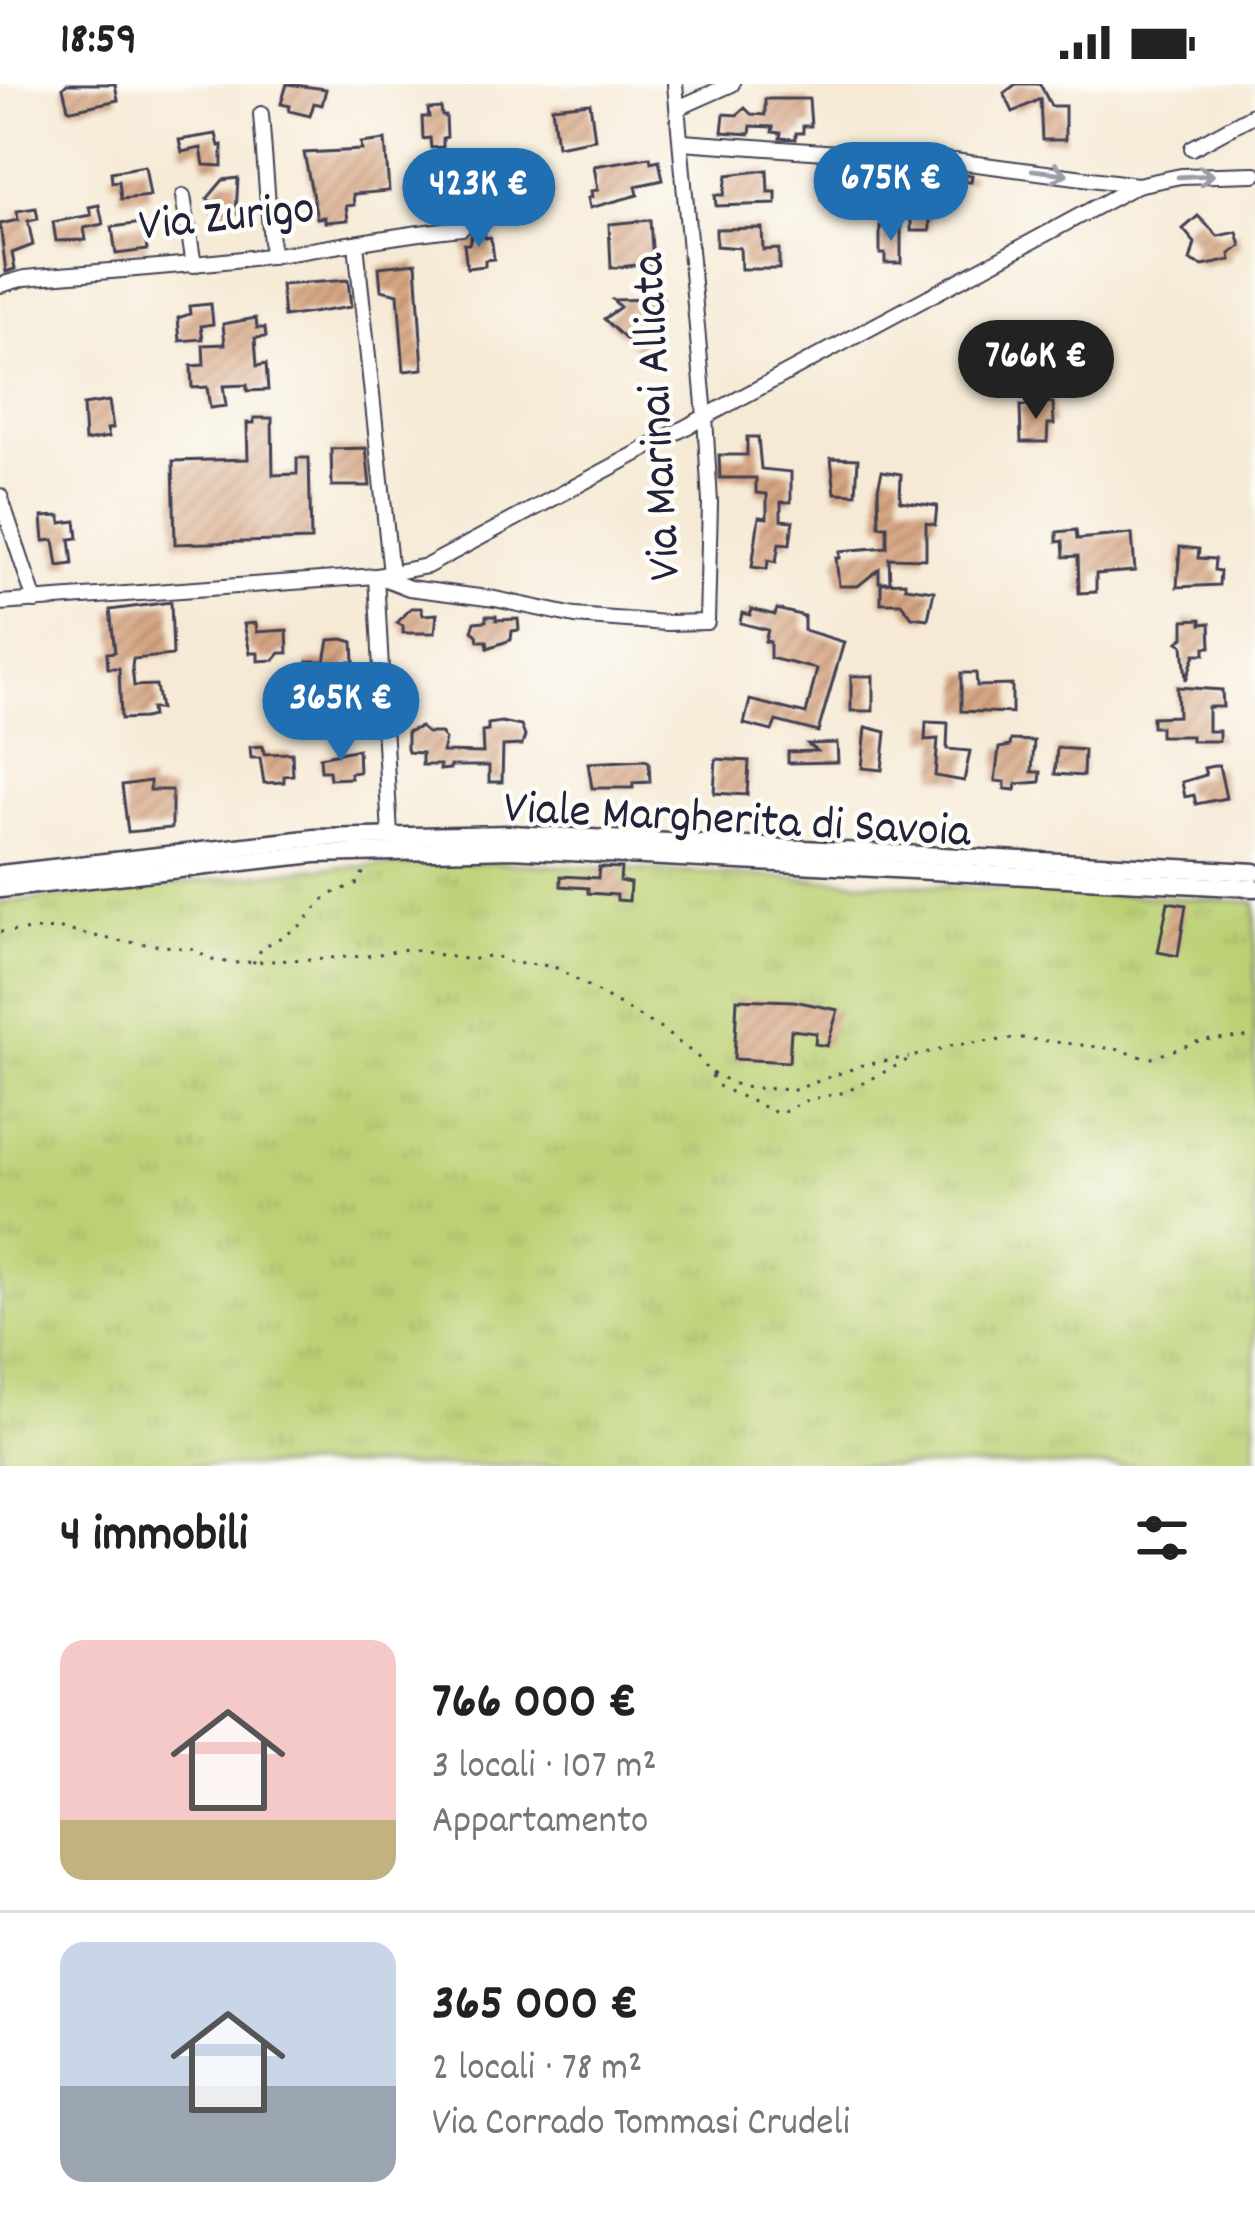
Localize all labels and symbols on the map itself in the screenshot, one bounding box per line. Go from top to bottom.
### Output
pin: 675K € [793,142,989,244]
pin: 423K € [381,148,577,250]
one-way arrow [1029,161,1068,184]
one-way arrow [1176,164,1215,187]
street label: Via Zurigo [136,176,318,264]
street label: Via Marinai Alliata [617,250,703,582]
pin: 766K € [938,320,1134,422]
pin: 365K € [243,662,439,764]
street label: Viale Margherita di Savoia [502,776,973,870]

